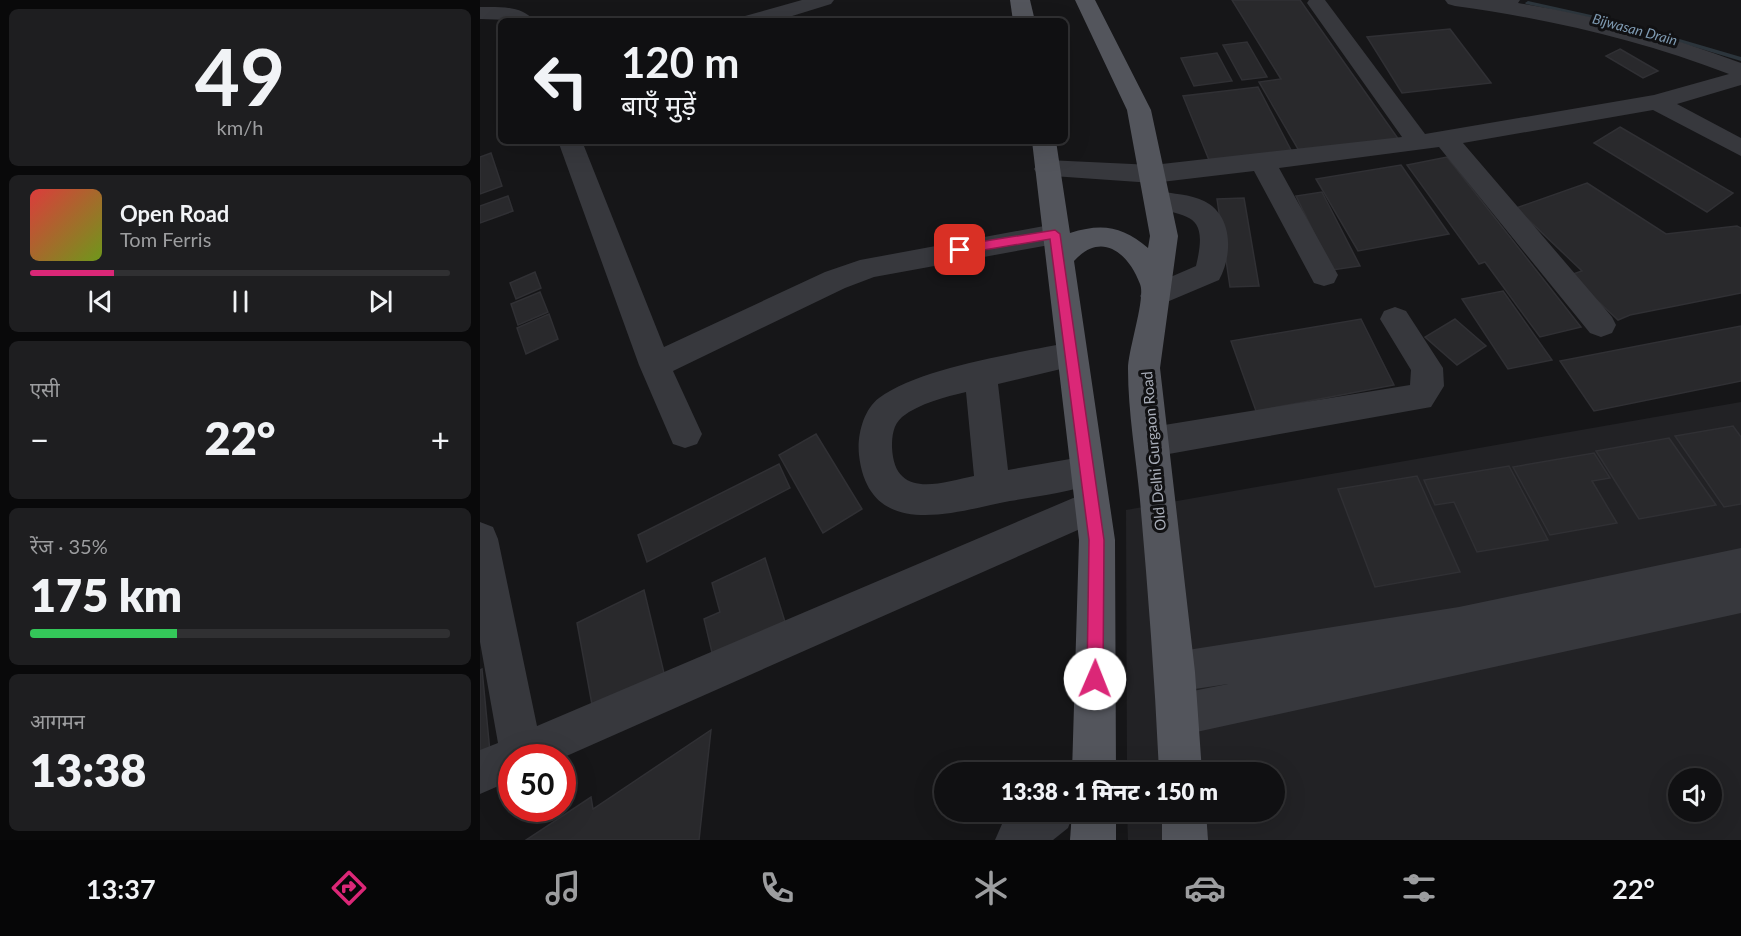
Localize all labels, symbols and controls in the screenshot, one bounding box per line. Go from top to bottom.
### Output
water label: Bijwasan Drain [1591,9,1679,49]
text: 49 [195,29,285,123]
text: 120 m [621,37,739,87]
icon: left [522,42,600,120]
text: बाएँ मुड़ें [621,88,696,121]
text: km/h [217,115,263,139]
text: Open Road [120,200,229,227]
pin [934,224,985,275]
text: Tom Ferris [120,227,211,251]
icon: arrive [943,233,976,266]
icon: previous [84,285,117,318]
icon: pause [224,285,257,318]
icon: next [364,285,397,318]
street label: Old Delhi Gurgaon Road [1137,371,1169,531]
text: एसी [30,377,60,401]
text: 22° [205,411,275,465]
text: − [30,419,49,459]
text: + [431,419,450,459]
text: रेंज · 35% [30,534,108,558]
text: 175 km [30,568,182,622]
position arrow [1063,647,1127,711]
text: आगमन [30,709,85,733]
text: 13:38 [30,743,146,797]
speed limit sign: 50 [498,744,576,822]
map controls [1668,768,1722,822]
button: sound [1668,768,1722,822]
text: 13:38 · 1 मिनट · 150 m [1001,778,1218,805]
icon: directions [328,867,370,909]
icon: music [542,867,584,909]
icon: phone [756,867,798,909]
icon: climate [970,867,1012,909]
icon: car [1184,867,1226,909]
icon: filters [1398,867,1440,909]
text: 13:37 [86,872,156,905]
text: 22° [1612,872,1655,905]

